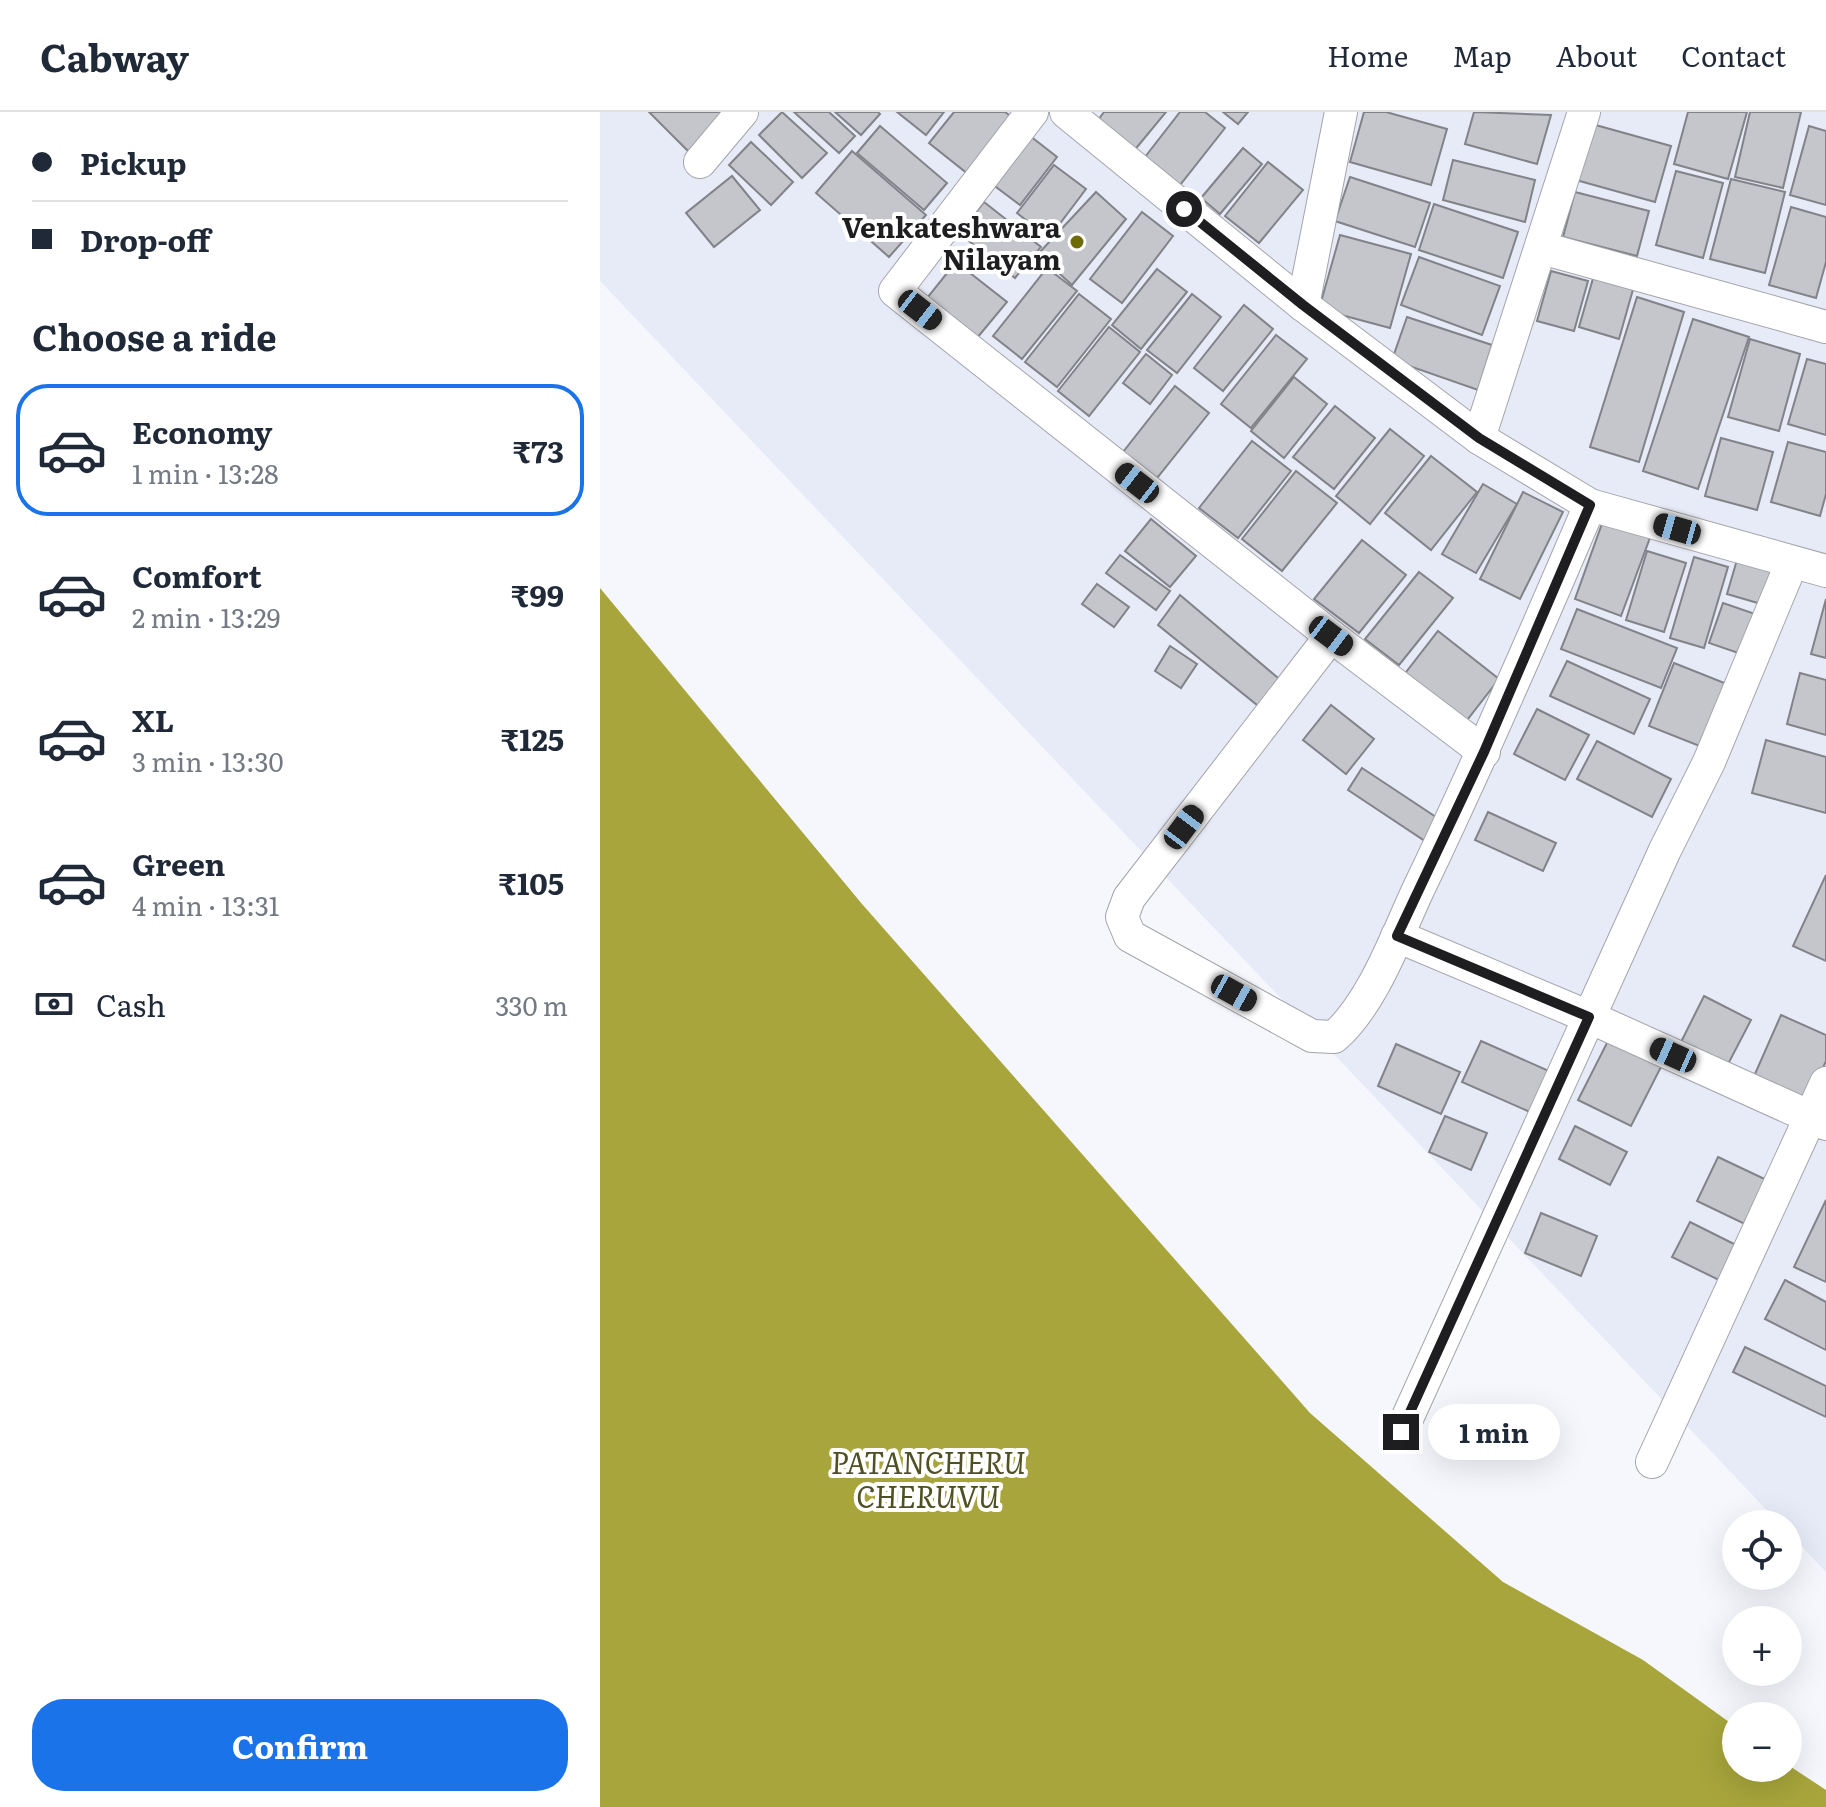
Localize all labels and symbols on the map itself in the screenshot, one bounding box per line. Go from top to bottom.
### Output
route start [1166,191,1202,227]
place label: Venkateshwara Nilayam [842,205,1062,279]
marker: Venkateshwara Nilayam [1068,233,1086,251]
car [894,286,946,334]
car [1111,459,1163,507]
car [1651,511,1703,547]
car [1305,612,1357,660]
car [1160,801,1208,853]
car [1207,971,1261,1015]
car [1646,1034,1700,1076]
callout: 1 min [1429,1404,1561,1460]
route end [1383,1414,1419,1450]
water label: PATANCHERU CHERUVU [831,1439,1025,1517]

